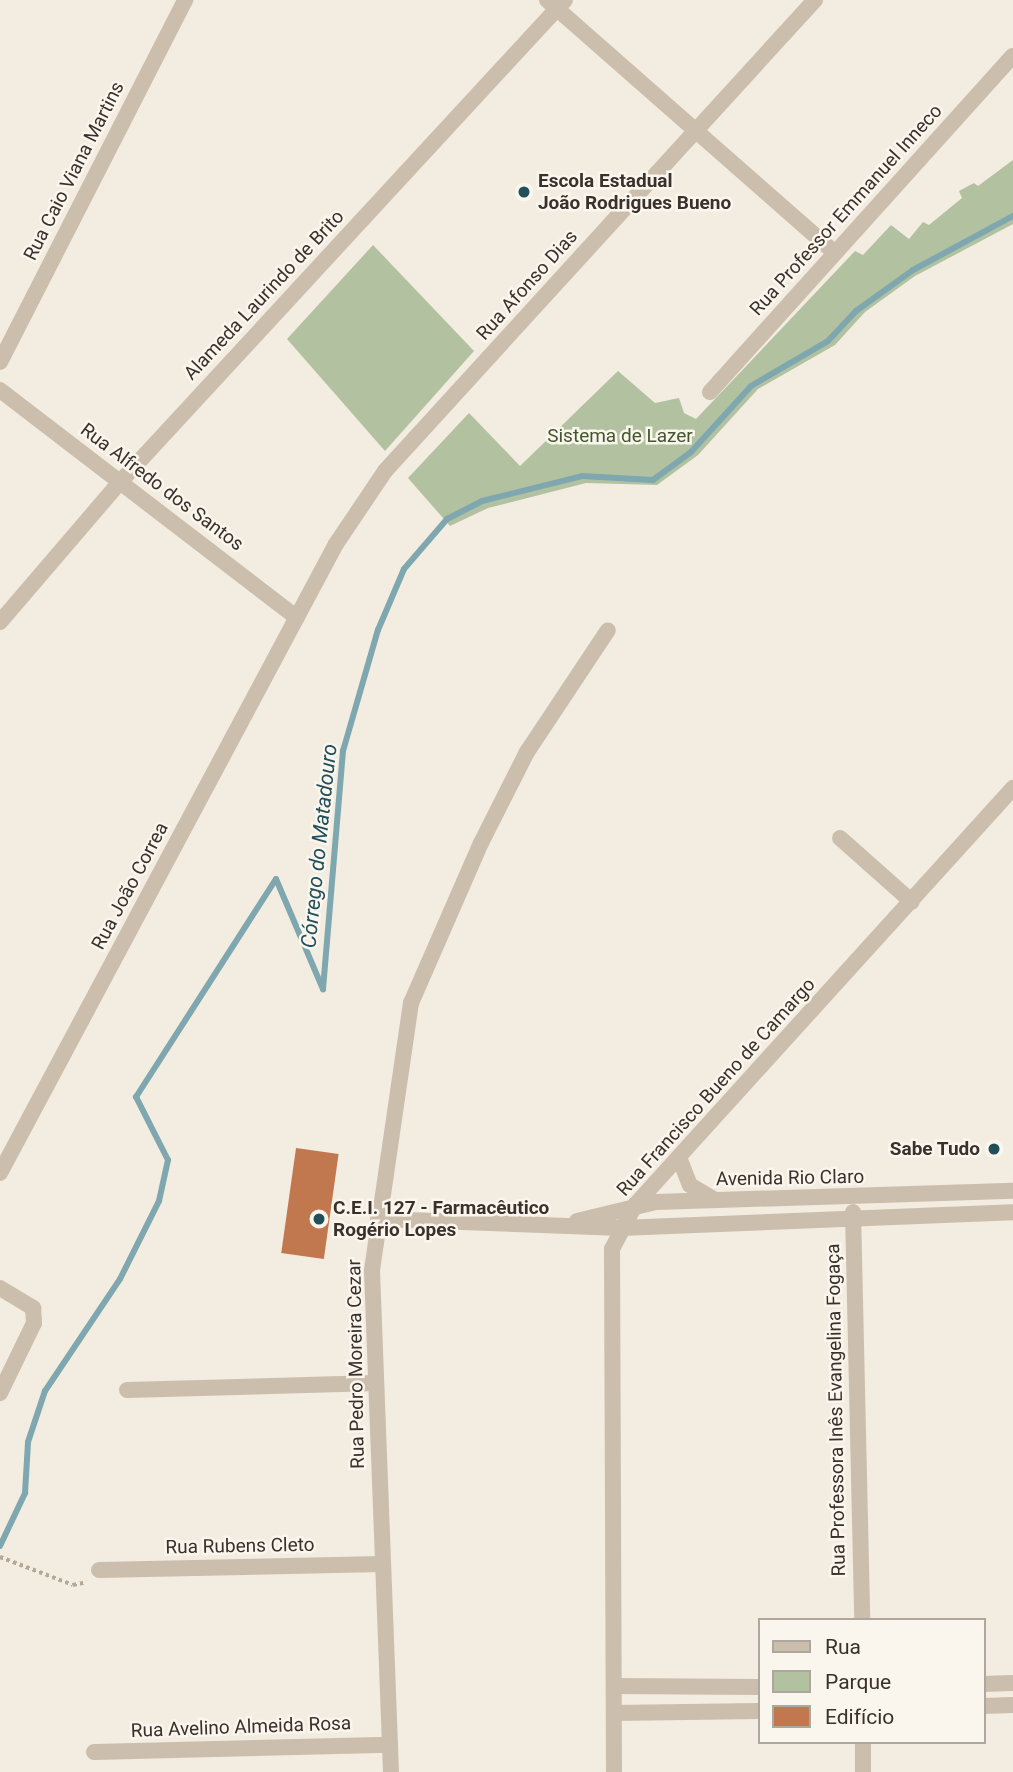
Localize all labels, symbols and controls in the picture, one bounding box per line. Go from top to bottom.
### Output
street label: Rua Caio Viana Martins [19,78,129,264]
street label: Rua Professor Emmanuel Inneco [745,100,947,320]
place label: Escola Estadual João Rodrigues Bueno [538,170,731,214]
marker: Escola Estadual João Rodrigues Bueno [516,184,532,200]
street label: Alameda Laurindo de Brito [179,205,349,385]
street label: Rua Afonso Dias [472,225,582,345]
street label: Rua Alfredo dos Santos [76,418,248,556]
park label: Sistema de Lazer [547,425,693,447]
water label: Córrego do Matadouro [296,743,342,949]
street label: Rua João Correa [87,819,173,953]
street label: Rua Francisco Bueno de Camargo [612,973,820,1201]
place label: Sabe Tudo [889,1138,980,1160]
marker: Sabe Tudo [986,1141,1002,1157]
street label: Avenida Rio Claro [716,1165,864,1191]
place label: C.E.I. 127 - Farmacêutico Rogério Lopes [333,1197,549,1241]
marker: C.E.I. 127 - Farmacêutico Rogério Lopes [311,1211,327,1227]
street label: Rua Professora Inês Evangelina Fogaça [822,1243,850,1577]
street label: Rua Pedro Moreira Cezar [343,1259,369,1469]
street label: Rua Rubens Cleto [165,1533,315,1559]
legend [758,1618,985,1744]
text: Rua [825,1635,861,1659]
text: Parque [825,1670,891,1694]
text: Edifício [825,1705,894,1729]
street label: Rua Avelino Almeida Rosa [130,1712,352,1742]

